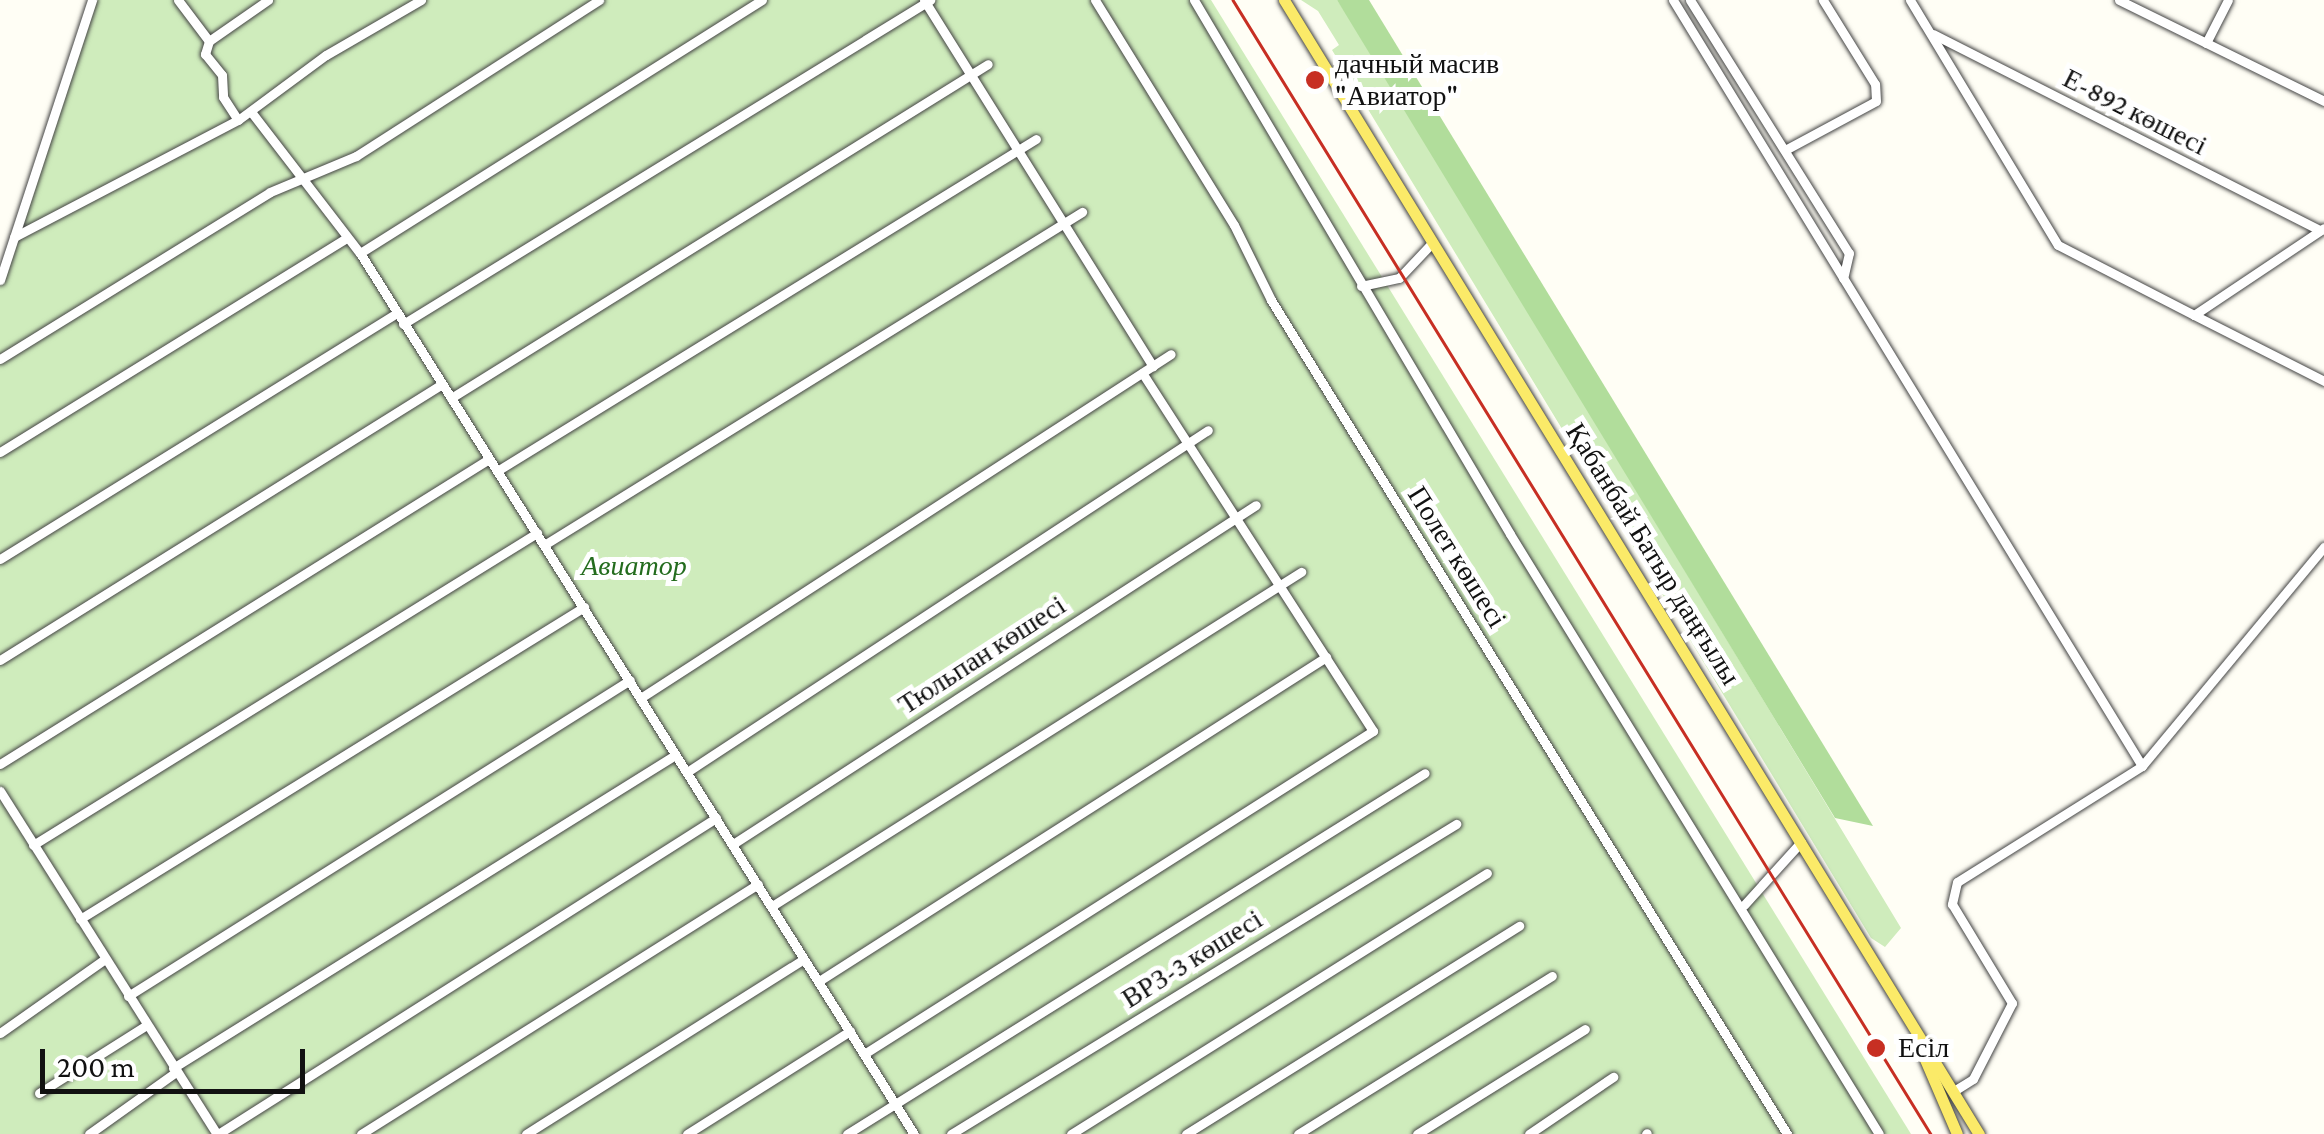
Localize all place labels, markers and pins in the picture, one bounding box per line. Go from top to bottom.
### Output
place label: дачный масив "Авиатор" [1335,47,1499,113]
marker: дачный масив "Авиатор" [1304,69,1326,91]
place label: Есіл [1898,1031,1949,1065]
marker: Есіл [1863,1035,1889,1061]

